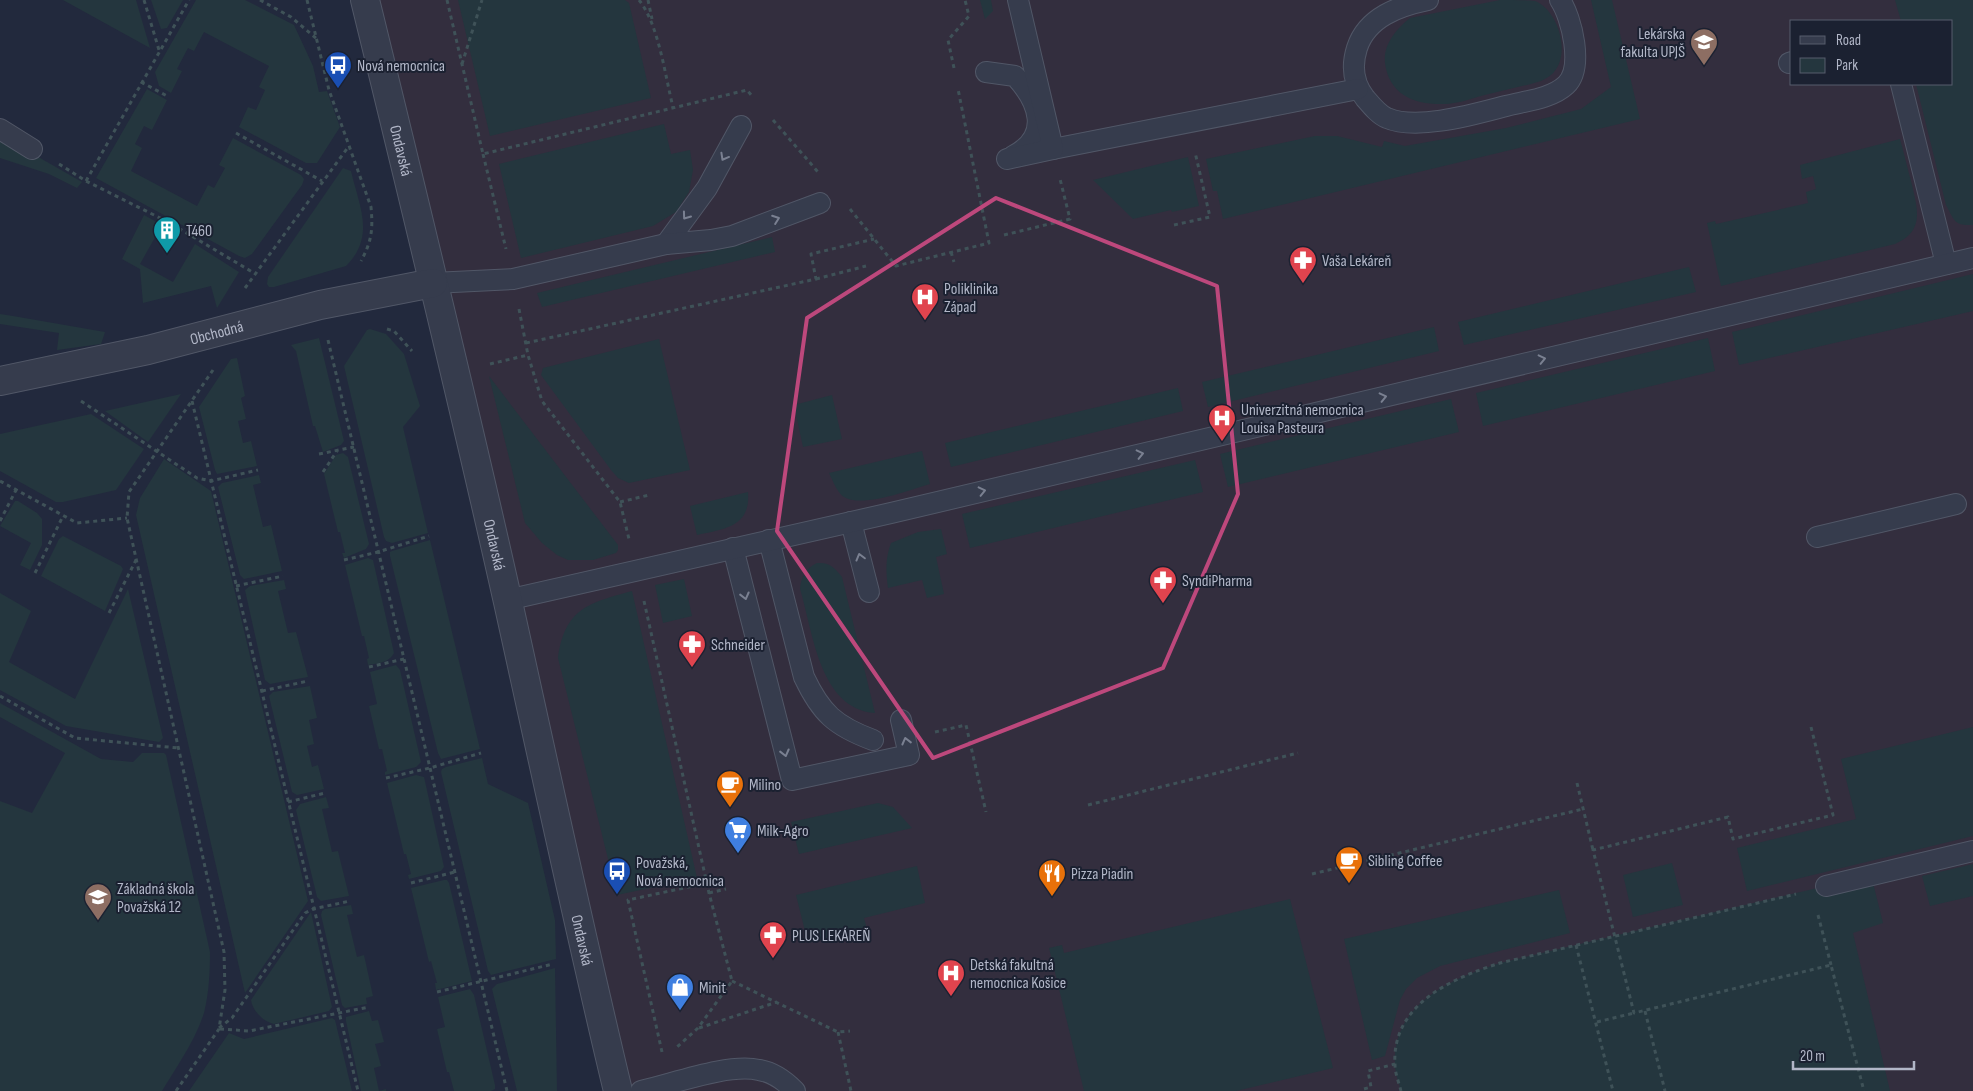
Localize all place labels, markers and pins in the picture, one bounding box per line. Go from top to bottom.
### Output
place label: Lekárska fakulta UPJŠ [1621,25,1685,62]
school or university icon: Lekárska fakulta UPJŠ [1689,27,1719,66]
bus stop icon: Nová nemocnica [323,50,353,89]
place label: Nová nemocnica [357,57,445,76]
building icon: T460 [152,215,182,254]
place label: T460 [186,222,212,241]
pharmacy icon: Vaša Lekáreň [1288,245,1318,284]
place label: Vaša Lekáreň [1322,252,1391,271]
place label: Poliklinika Západ [944,280,998,317]
hospital icon: Poliklinika Západ [910,282,940,321]
place label: Univerzitná nemocnica Louisa Pasteura [1241,401,1364,438]
hospital icon: Univerzitná nemocnica Louisa Pasteura [1207,403,1237,442]
pharmacy icon: SyndiPharma [1148,565,1178,604]
place label: SyndiPharma [1182,572,1252,591]
pharmacy icon: Schneider [677,629,707,668]
place label: Schneider [711,636,765,655]
cafe icon: Milino [715,769,745,808]
place label: Milino [749,776,781,795]
supermarket icon: Milk-Agro [723,815,753,854]
place label: Milk-Agro [757,822,809,841]
cafe icon: Sibling Coffee [1334,845,1364,884]
place label: Sibling Coffee [1368,852,1442,871]
place label: Považská, Nová nemocnica [636,854,724,891]
bus stop icon: Považská, Nová nemocnica [602,856,632,895]
restaurant icon: Pizza Piadin [1037,858,1067,897]
place label: Pizza Piadin [1071,865,1133,884]
place label: Základná škola Považská 12 [117,880,194,917]
school or university icon: Základná škola Považská 12 [83,882,113,921]
pharmacy icon: PLUS LEKÁREŇ [758,920,788,959]
place label: PLUS LEKÁREŇ [792,927,871,946]
place label: Detská fakultná nemocnica Košice [970,956,1066,993]
hospital icon: Detská fakultná nemocnica Košice [936,958,966,997]
shop icon: Minit [665,972,695,1011]
place label: Minit [699,979,726,998]

